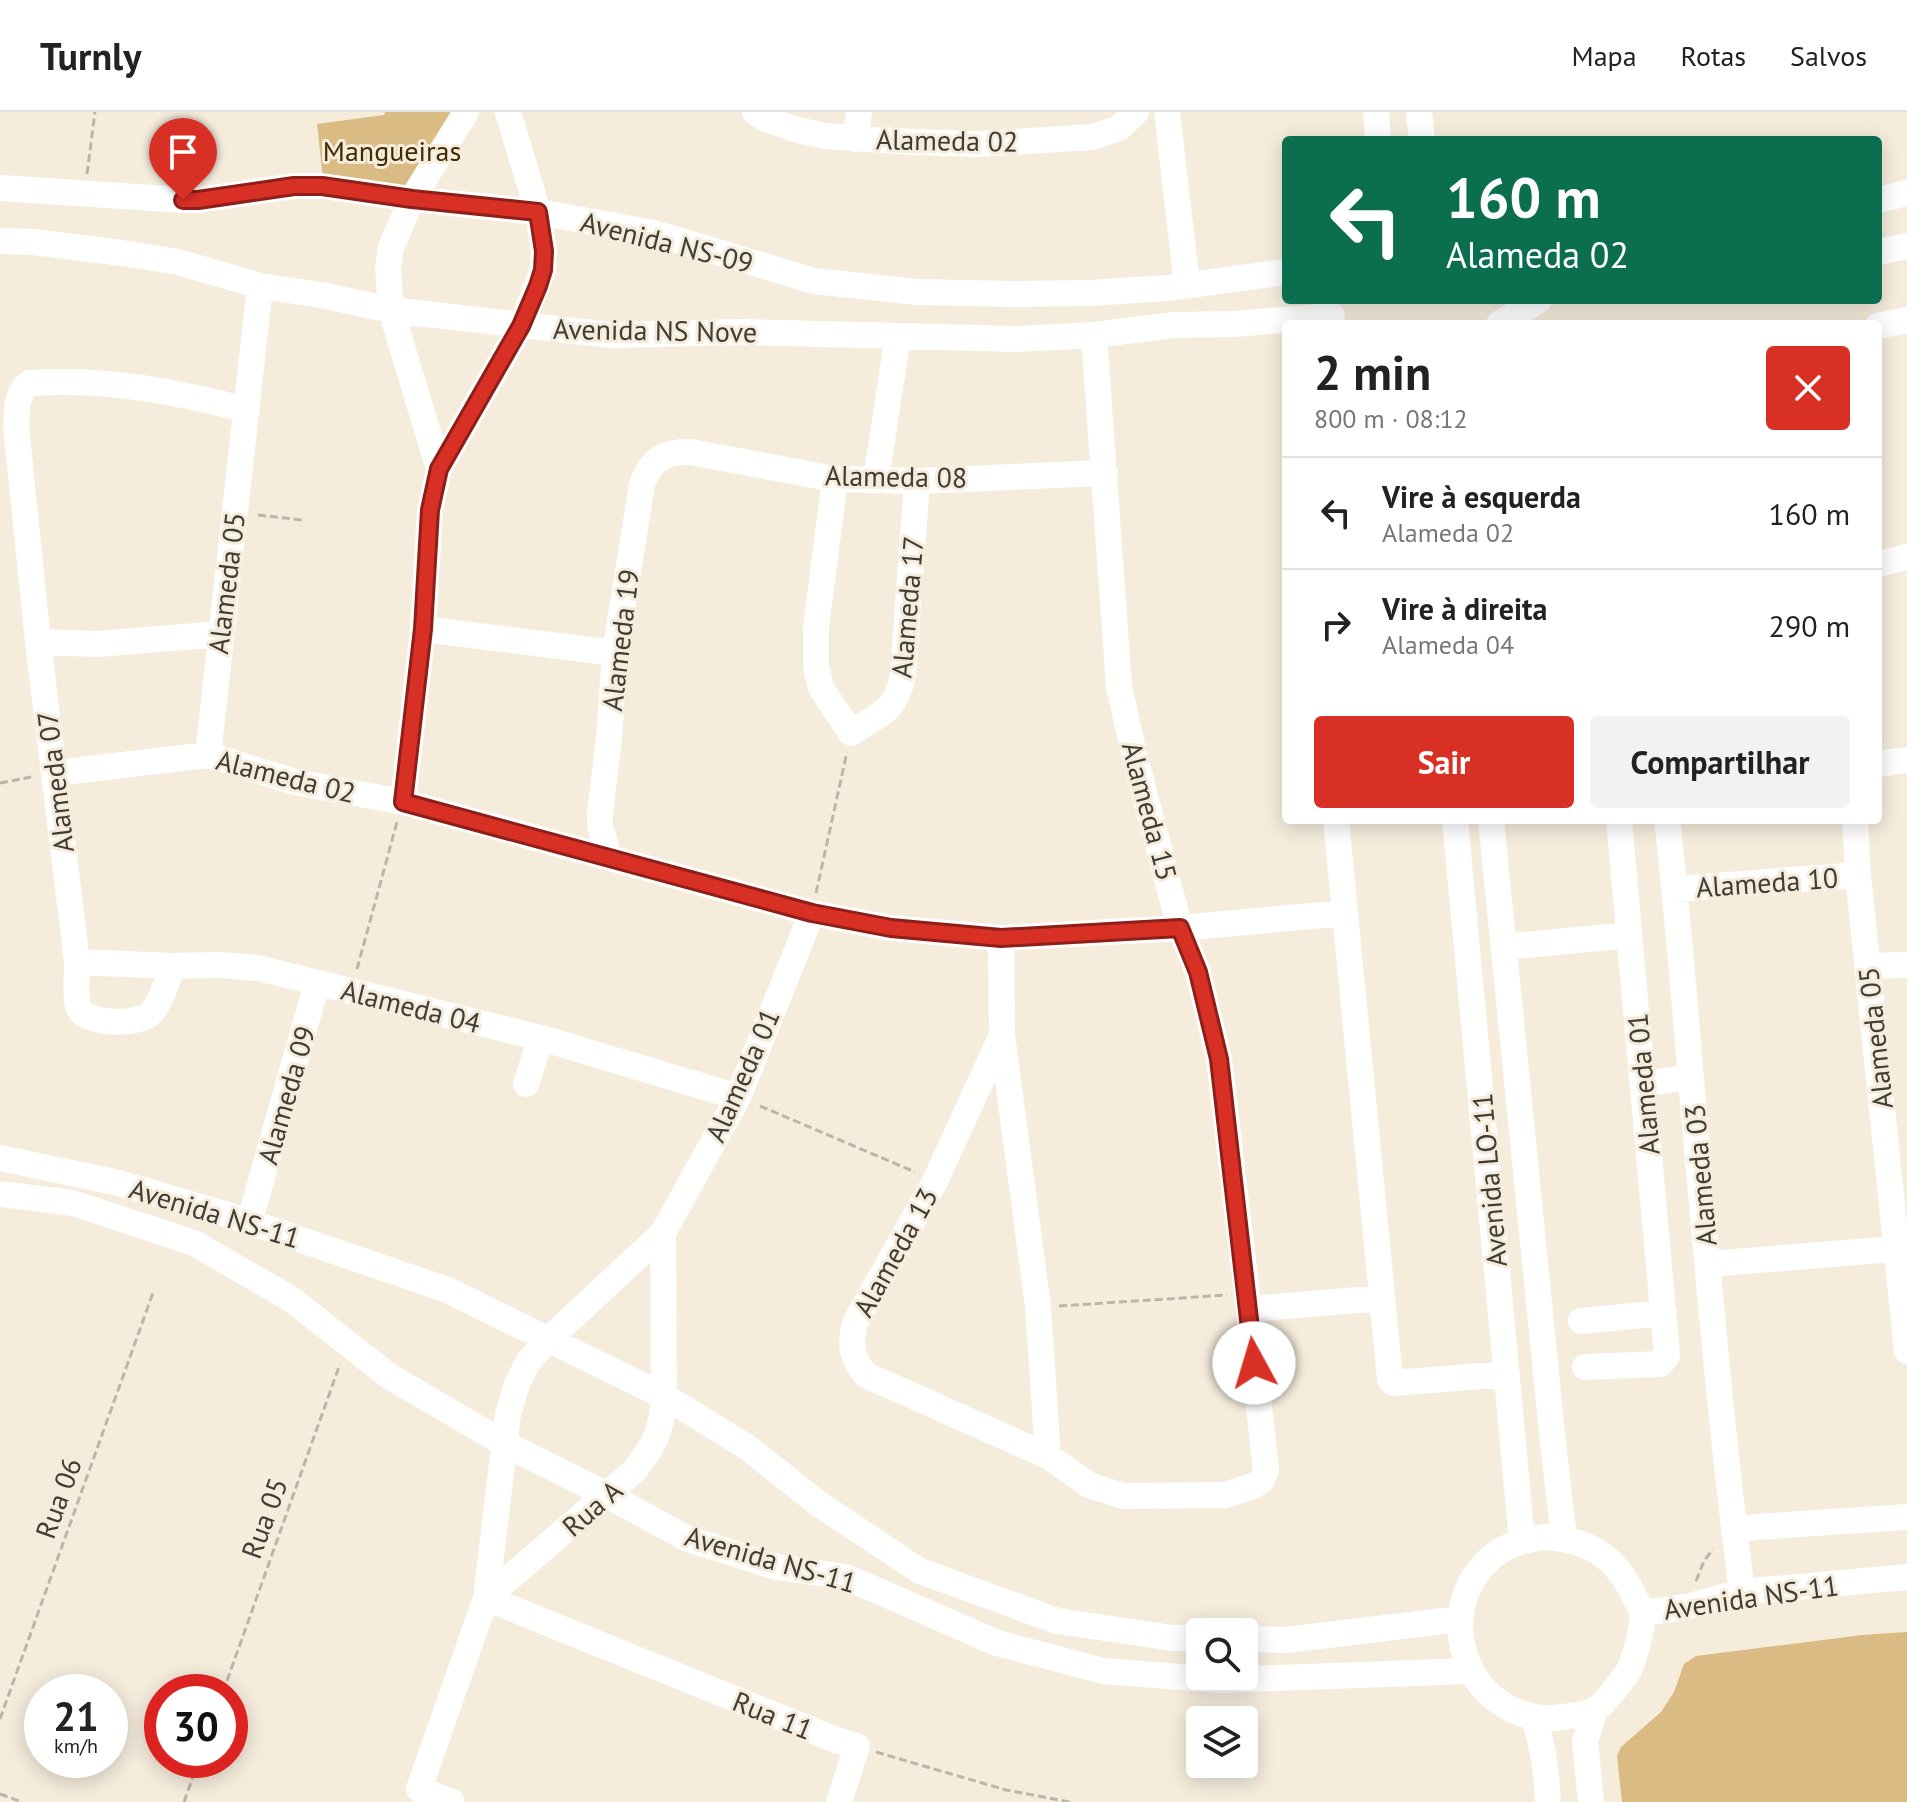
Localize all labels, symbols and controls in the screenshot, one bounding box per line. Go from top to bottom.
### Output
text: Turnly [40,31,141,80]
text: Mapa [1572,37,1637,74]
text: Rotas [1681,37,1746,74]
text: Salvos [1790,37,1867,74]
pin [149,118,217,200]
street label: Alameda 02 [876,120,1018,160]
icon: arrive [161,130,205,174]
park label: Mangueiras [323,132,461,169]
text: 160 m [1446,161,1601,233]
icon: left [1314,168,1418,272]
street label: Avenida NS-09 [577,203,757,281]
text: Alameda 02 [1446,231,1629,278]
street label: Avenida NS Nove [553,310,757,350]
text: 2 min [1314,341,1431,403]
button: close [1766,346,1850,430]
text: 800 m · 08:12 [1314,402,1468,435]
street label: Alameda 08 [825,456,967,496]
text: Vire à esquerda [1382,477,1581,516]
icon: left [1314,491,1358,535]
text: 160 m [1769,494,1850,533]
street label: Alameda 05 [199,510,253,656]
text: Alameda 02 [1382,516,1514,549]
street label: Alameda 17 [882,534,932,680]
street label: Alameda 19 [593,567,647,713]
text: Vire à direita [1382,589,1547,628]
icon: right [1314,603,1358,647]
text: 290 m [1769,606,1850,645]
text: Alameda 04 [1382,628,1514,661]
street label: Alameda 07 [28,709,82,855]
button: Sair [1314,716,1574,808]
button: Compartilhar [1590,716,1850,808]
street label: Alameda 15 [1114,737,1186,885]
street label: Alameda 02 [212,741,360,811]
street label: Alameda 10 [1695,859,1839,905]
street label: Alameda 05 [1849,965,1901,1111]
street label: Alameda 04 [337,971,485,1041]
street label: Alameda 01 [696,1002,788,1148]
street label: Alameda 01 [1618,1011,1668,1157]
street label: Alameda 09 [249,1021,323,1169]
street label: Avenida LO-11 [1463,1091,1515,1269]
street label: Alameda 03 [1675,1102,1725,1248]
street label: Avenida NS-11 [125,1170,305,1256]
street label: Alameda 13 [844,1181,946,1323]
position arrow [1212,1321,1296,1405]
street label: Rua 06 [26,1453,90,1543]
street label: Rua A [554,1471,630,1544]
street label: Rua 05 [232,1473,296,1563]
street label: Avenida NS-11 [681,1517,861,1601]
street label: Avenida NS-11 [1661,1566,1841,1628]
map controls [1186,1618,1258,1778]
button: search [1186,1618,1258,1690]
speed limit sign: 30 [144,1674,248,1778]
street label: Rua 11 [727,1682,819,1748]
text: 21 [53,1690,99,1742]
button: layers [1186,1706,1258,1778]
text: km/h [54,1733,98,1759]

